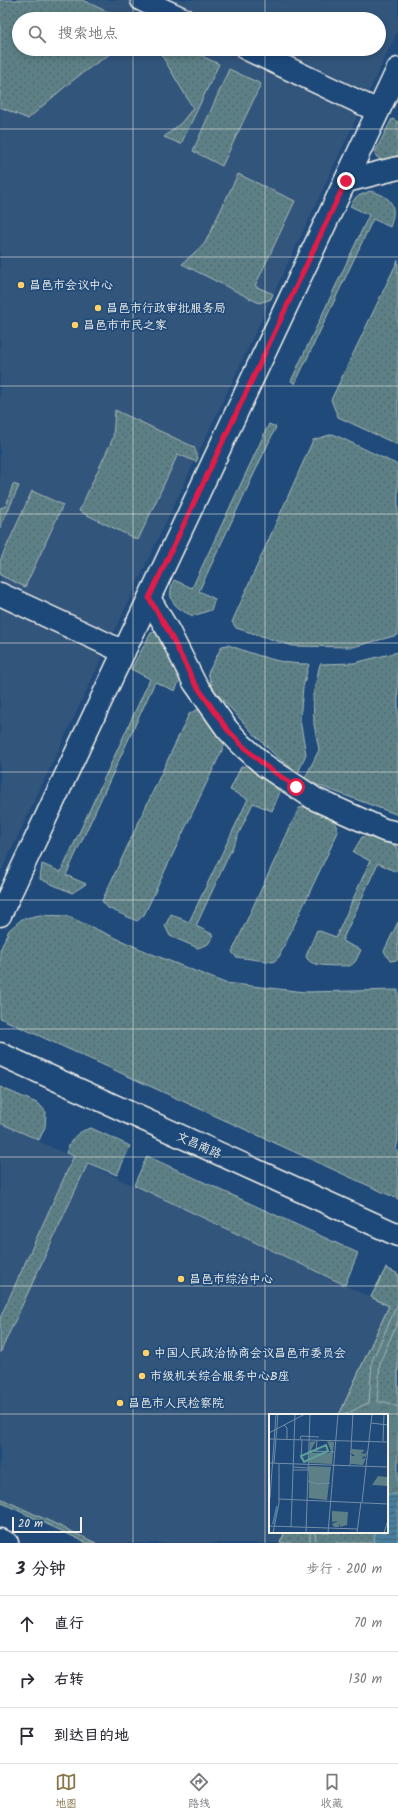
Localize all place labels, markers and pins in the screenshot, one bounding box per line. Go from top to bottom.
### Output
place label: 昌邑市会议中心 [29,276,113,295]
marker: 昌邑市会议中心 [16,280,26,290]
place label: 昌邑市行政审批服务局 [106,299,226,318]
marker: 昌邑市行政审批服务局 [93,303,103,313]
place label: 昌邑市市民之家 [83,316,167,335]
marker: 昌邑市市民之家 [70,320,80,330]
place label: 昌邑市综治中心 [189,1270,273,1289]
marker: 昌邑市综治中心 [176,1274,186,1284]
place label: 中国人民政治协商会议昌邑市委员会 [154,1344,346,1363]
marker: 中国人民政治协商会议昌邑市委员会 [141,1348,151,1358]
place label: 市级机关综合服务中心B座 [150,1367,290,1386]
marker: 市级机关综合服务中心B座 [137,1371,147,1381]
place label: 昌邑市人民检察院 [128,1394,224,1413]
marker: 昌邑市人民检察院 [115,1398,125,1408]

